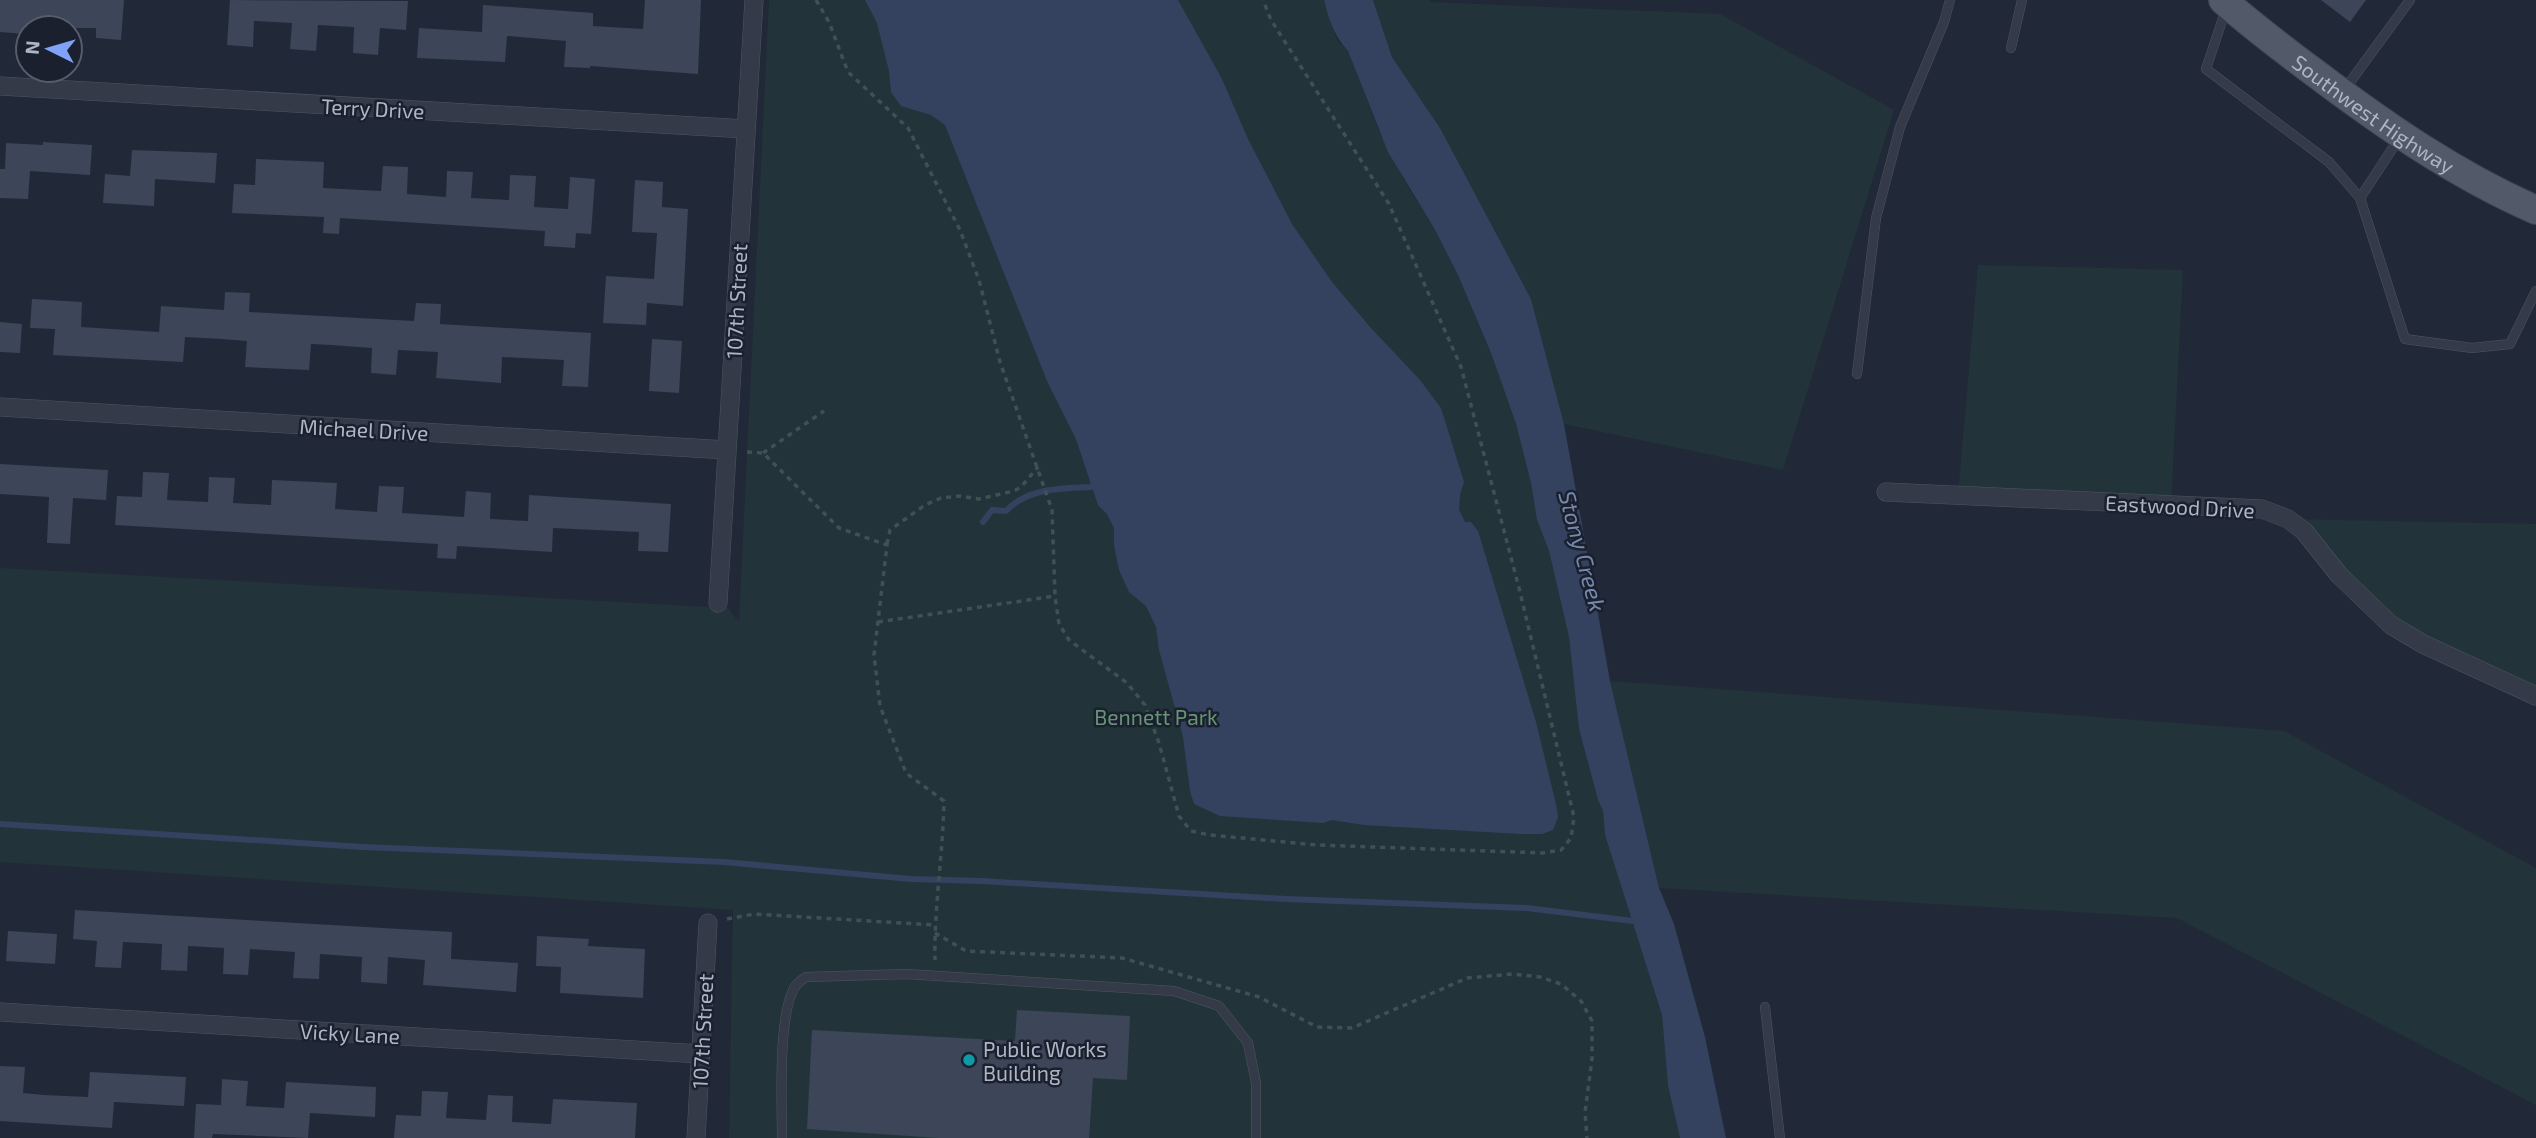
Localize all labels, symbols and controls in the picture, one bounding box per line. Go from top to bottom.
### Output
north arrow [14,14,84,84]
text: N [20,40,44,55]
street label: Southwest Highway [2288,49,2459,178]
street label: Terry Drive [321,93,425,123]
street label: 107th Street [721,243,751,359]
street label: Michael Drive [299,413,429,445]
water label: Stony Creek [1553,488,1613,614]
street label: Eastwood Drive [2105,490,2255,522]
park label: Bennett Park [1094,704,1218,729]
street label: 107th Street [687,973,717,1089]
street label: Vicky Lane [299,1018,401,1048]
place label: Public Works Building [983,1036,1107,1085]
marker: Public Works Building [961,1052,977,1068]

